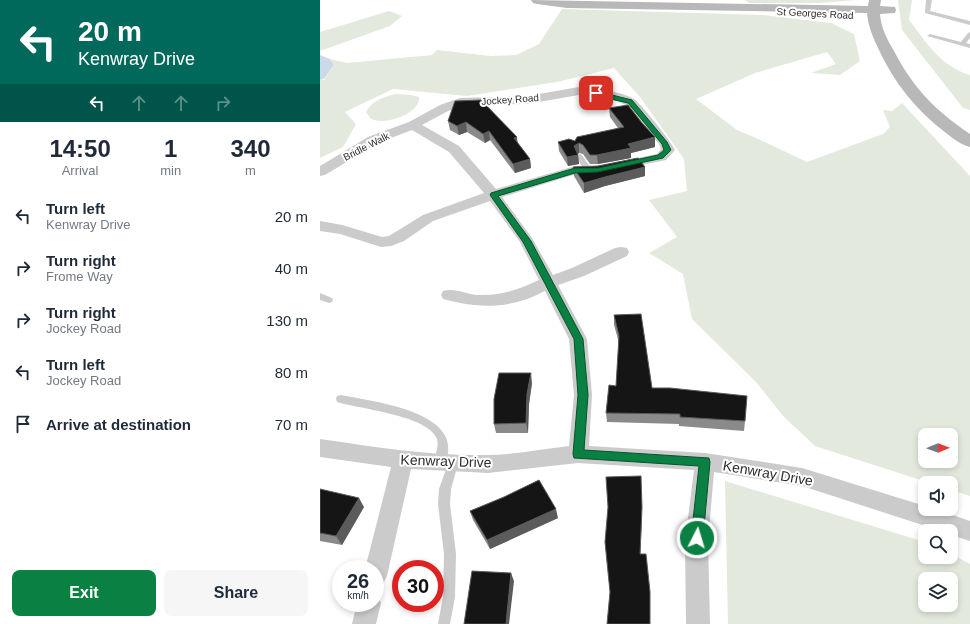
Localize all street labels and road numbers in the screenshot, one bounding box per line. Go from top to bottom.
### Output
street label: St Georges Road [776,6,854,21]
street label: Jockey Road [481,92,539,107]
street label: Bridle Walk [341,130,392,163]
street label: Kenwray Drive [400,451,492,471]
street label: Kenwray Drive [722,457,814,489]

